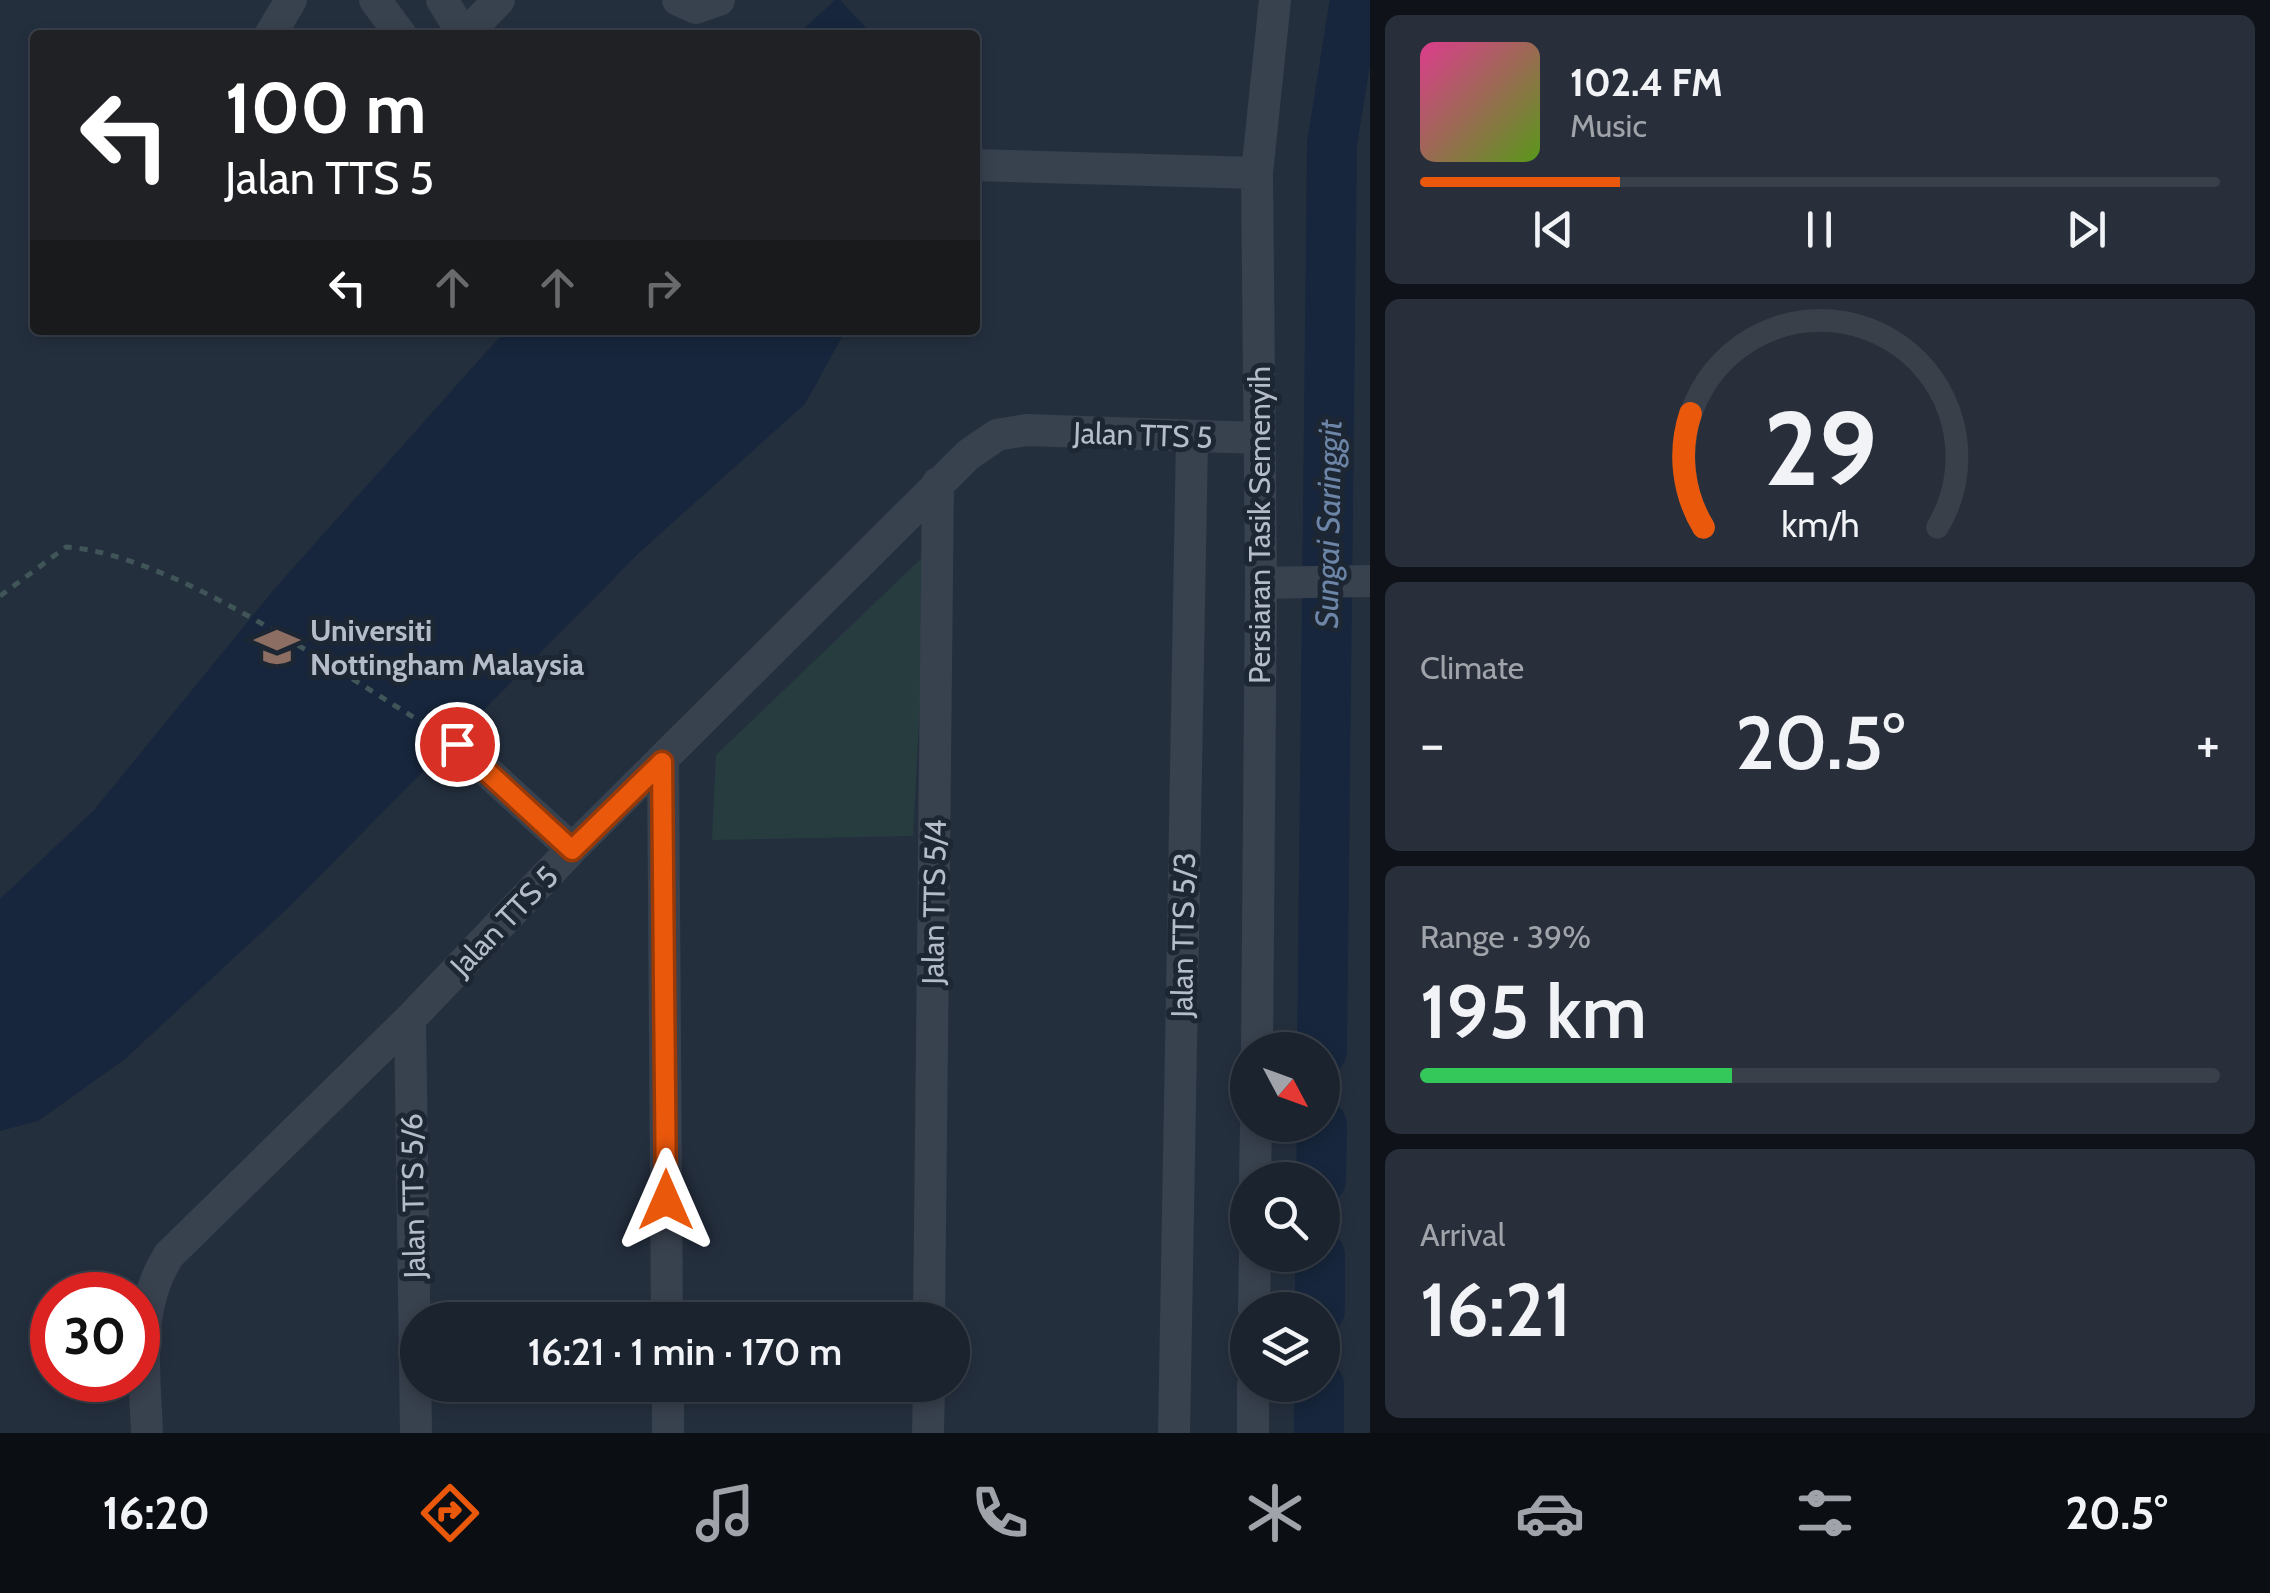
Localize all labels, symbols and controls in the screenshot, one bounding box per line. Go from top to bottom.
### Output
text: 102.4 FM [1570,59,1723,106]
text: 100 m [225,65,426,151]
icon: left [60,70,190,200]
text: Music [1570,106,1647,145]
text: Jalan TTS 5 [225,151,434,205]
icon: previous [1526,202,1581,257]
icon: pause [1792,202,1847,257]
icon: next [2059,202,2114,257]
icon: left [320,260,375,315]
icon: ahead [425,260,480,315]
icon: ahead [530,260,585,315]
icon: right [635,260,690,315]
street label: Persiaran Tasik Semenyih [1241,366,1278,684]
text: 29 [1763,385,1877,511]
street label: Jalan TTS 5 [1072,414,1213,456]
water label: Sungai Saringgit [1307,418,1349,629]
text: km/h [1781,503,1859,546]
place label: Universiti Nottingham Malaysia [310,612,584,683]
school or university icon: Universiti Nottingham Malaysia [253,623,301,671]
text: Climate [1420,648,1524,687]
text: 20.5° [1735,697,1905,788]
pin [415,702,500,787]
text: − [1420,710,1444,777]
text: + [2196,710,2220,777]
icon: arrive [430,717,485,772]
street label: Jalan TTS 5/4 [914,819,954,986]
street label: Jalan TTS 5/3 [1163,852,1203,1019]
street label: Jalan TTS 5 [442,858,566,985]
text: Range · 39% [1420,917,1591,956]
text: 195 km [1420,966,1647,1057]
north arrow [1230,1032,1340,1142]
map controls [1230,1032,1340,1402]
street label: Jalan TTS 5/6 [393,1113,433,1280]
position arrow [614,1148,718,1252]
button: search [1230,1162,1340,1272]
text: Arrival [1420,1215,1505,1254]
text: 16:21 [1420,1264,1571,1355]
speed limit sign: 30 [30,1272,160,1402]
button: layers [1230,1292,1340,1402]
text: 16:21 · 1 min · 170 m [528,1328,842,1375]
icon: directions [415,1478,485,1548]
icon: music [690,1478,760,1548]
icon: phone [965,1478,1035,1548]
icon: climate [1240,1478,1310,1548]
icon: car [1515,1478,1585,1548]
icon: filters [1790,1478,1860,1548]
text: 16:20 [103,1486,210,1540]
text: 20.5° [2065,1486,2167,1540]

